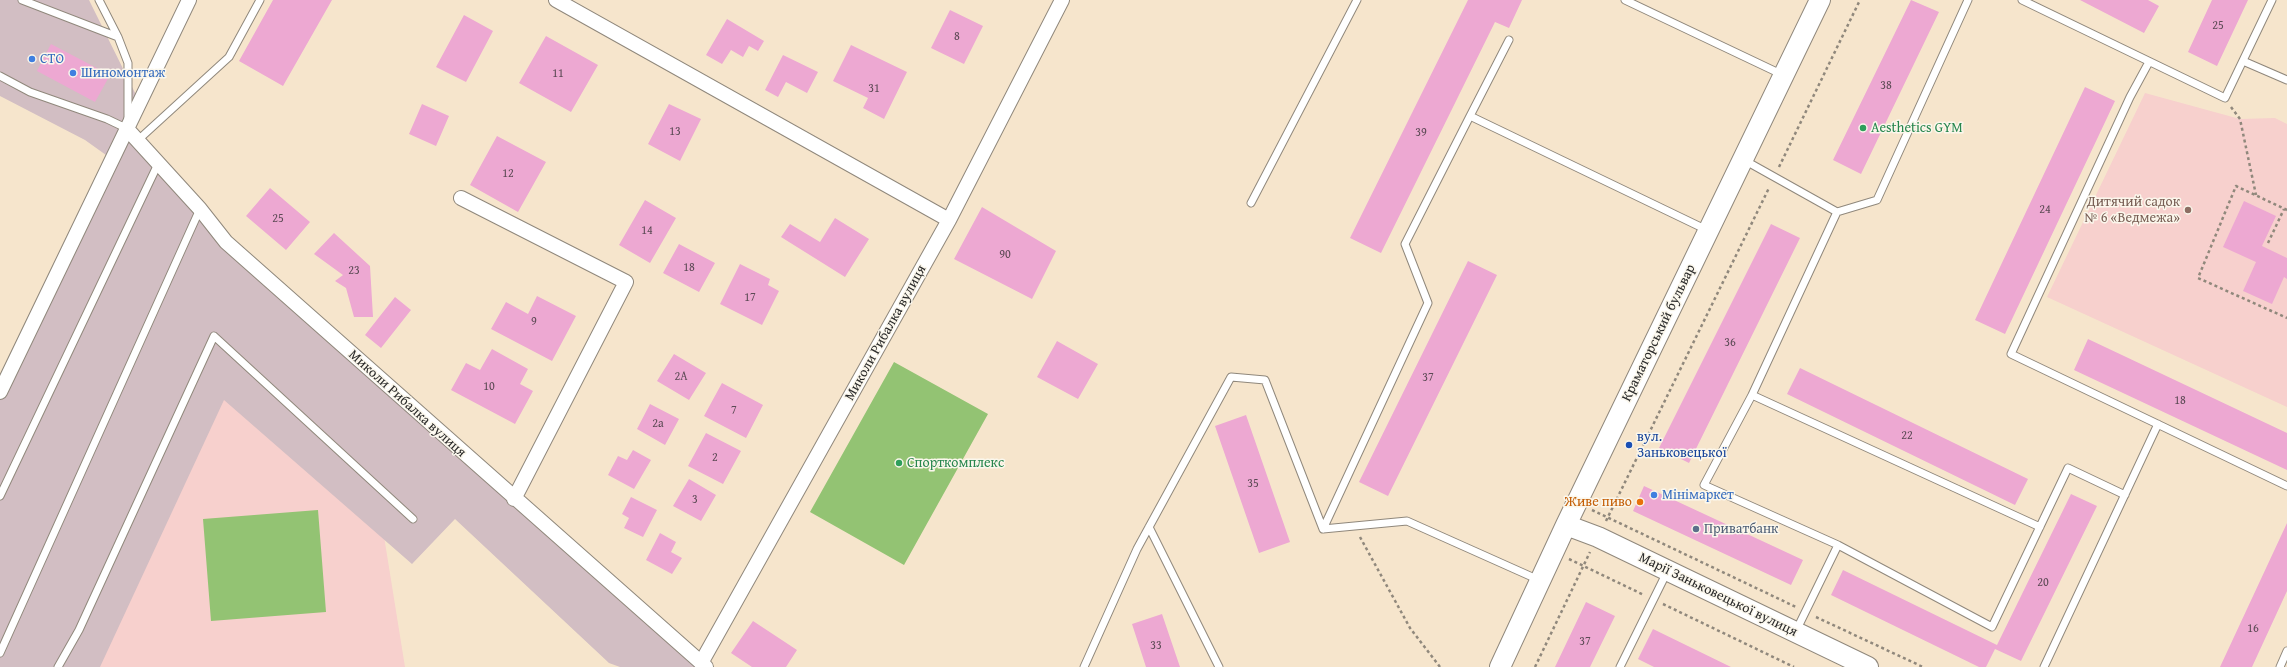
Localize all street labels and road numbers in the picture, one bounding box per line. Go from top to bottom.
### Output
street label: Миколи Рибалка вулиця [842,262,930,404]
street label: Краматорський бульвар [1618,262,1700,404]
street label: Миколи Рибалка вулиця [345,347,469,461]
street label: Марії Заньковецької вулиця [1636,549,1800,641]

